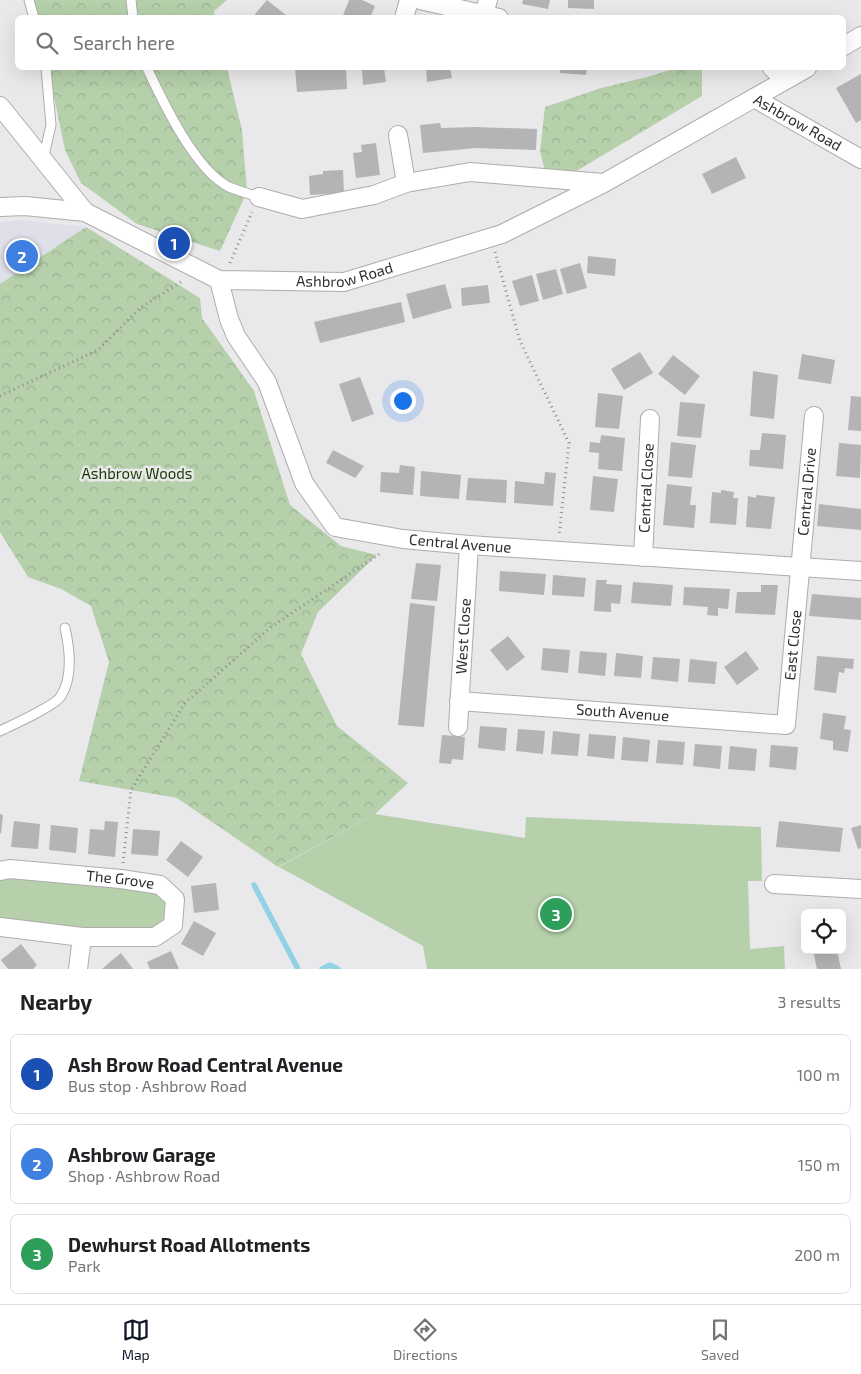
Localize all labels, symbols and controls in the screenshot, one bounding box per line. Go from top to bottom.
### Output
search box [15,15,846,70]
icon: search [33,29,61,57]
text: Search here [73,31,175,54]
street label: Ashbrow Road [751,90,845,154]
pin: 1 [158,224,190,262]
pin: 2 [6,237,38,275]
street label: Ashbrow Road [296,258,395,290]
your location [390,388,416,414]
street label: Central Close [634,443,657,533]
street label: Central Drive [793,447,819,537]
park label: Ashbrow Woods [82,464,192,482]
street label: Central Avenue [408,530,512,556]
street label: West Close [451,598,474,675]
street label: East Close [780,609,804,681]
street label: South Avenue [575,700,670,724]
street label: The Grove [86,866,156,892]
pin: 3 [540,895,572,933]
map controls [801,909,846,954]
button: locate [801,909,846,954]
text: Nearby [20,989,92,1014]
text: 3 results [778,992,841,1011]
text: Ash Brow Road Central Avenue [68,1053,343,1076]
text: 1 [34,1065,40,1084]
text: 100 m [797,1065,840,1084]
text: Bus stop · Ashbrow Road [68,1076,247,1095]
text: Ashbrow Garage [68,1143,216,1166]
text: 2 [32,1155,42,1174]
text: 150 m [798,1155,840,1174]
text: Shop · Ashbrow Road [68,1166,220,1185]
text: Dewhurst Road Allotments [68,1233,310,1256]
text: 3 [32,1245,42,1264]
text: 200 m [794,1245,840,1264]
text: Park [68,1256,101,1275]
tab: Map [122,1316,150,1363]
tab: Directions [393,1316,458,1363]
tab: Saved [701,1316,739,1363]

